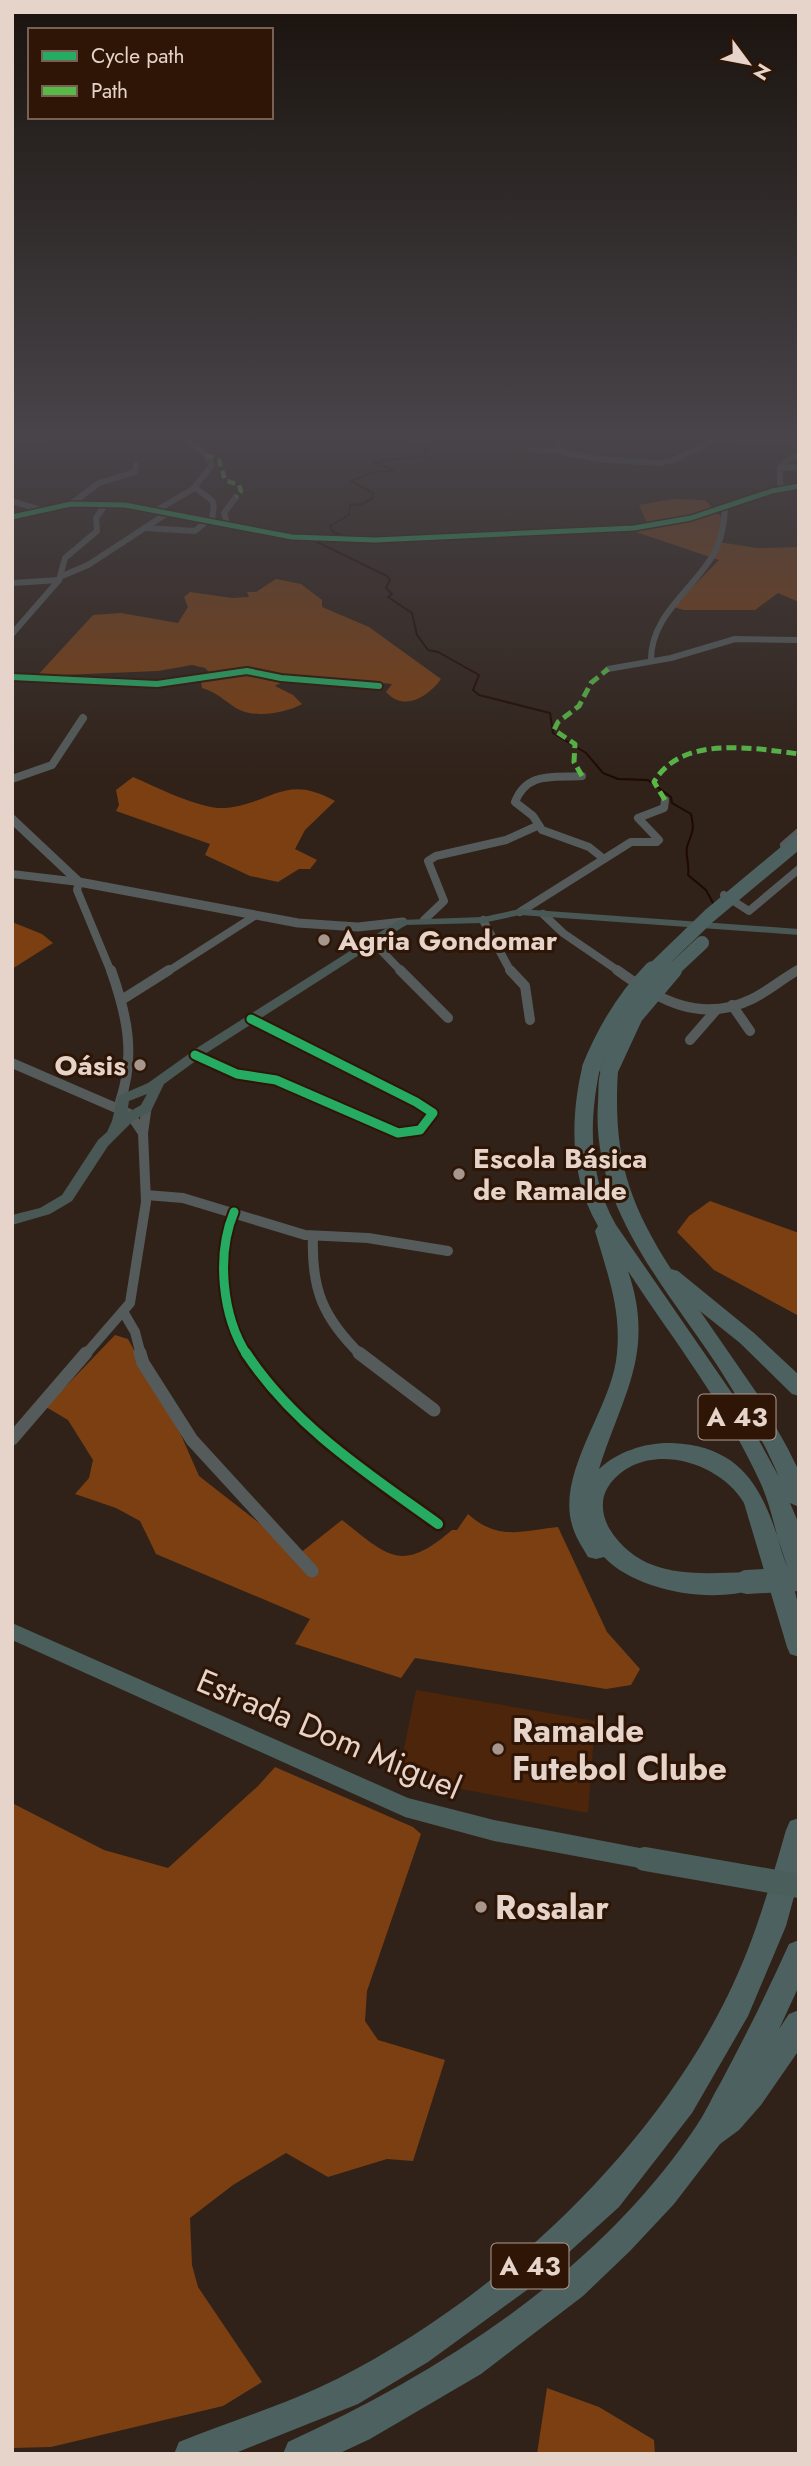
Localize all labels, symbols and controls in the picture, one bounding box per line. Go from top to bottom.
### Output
legend [28,28,273,119]
north arrow [713,28,783,98]
text: Cycle path [91,41,184,71]
text: N [747,58,777,85]
text: Path [91,76,128,106]
place label: Agria Gondomar [337,920,558,961]
marker: Agria Gondomar [316,932,332,948]
place label: Oásis [55,1045,126,1086]
marker: Oásis [132,1057,148,1073]
place label: Escola Básica de Ramalde [473,1138,647,1211]
marker: Escola Básica de Ramalde [451,1166,467,1182]
road number: A 43 [698,1394,776,1440]
street label: Estrada Dom Miguel [189,1657,469,1811]
place label: Ramalde Futebol Clube [512,1707,727,1792]
marker: Ramalde Futebol Clube [490,1741,506,1757]
place label: Rosalar [495,1884,609,1931]
marker: Rosalar [473,1899,489,1915]
road number: A 43 [491,2244,568,2288]

